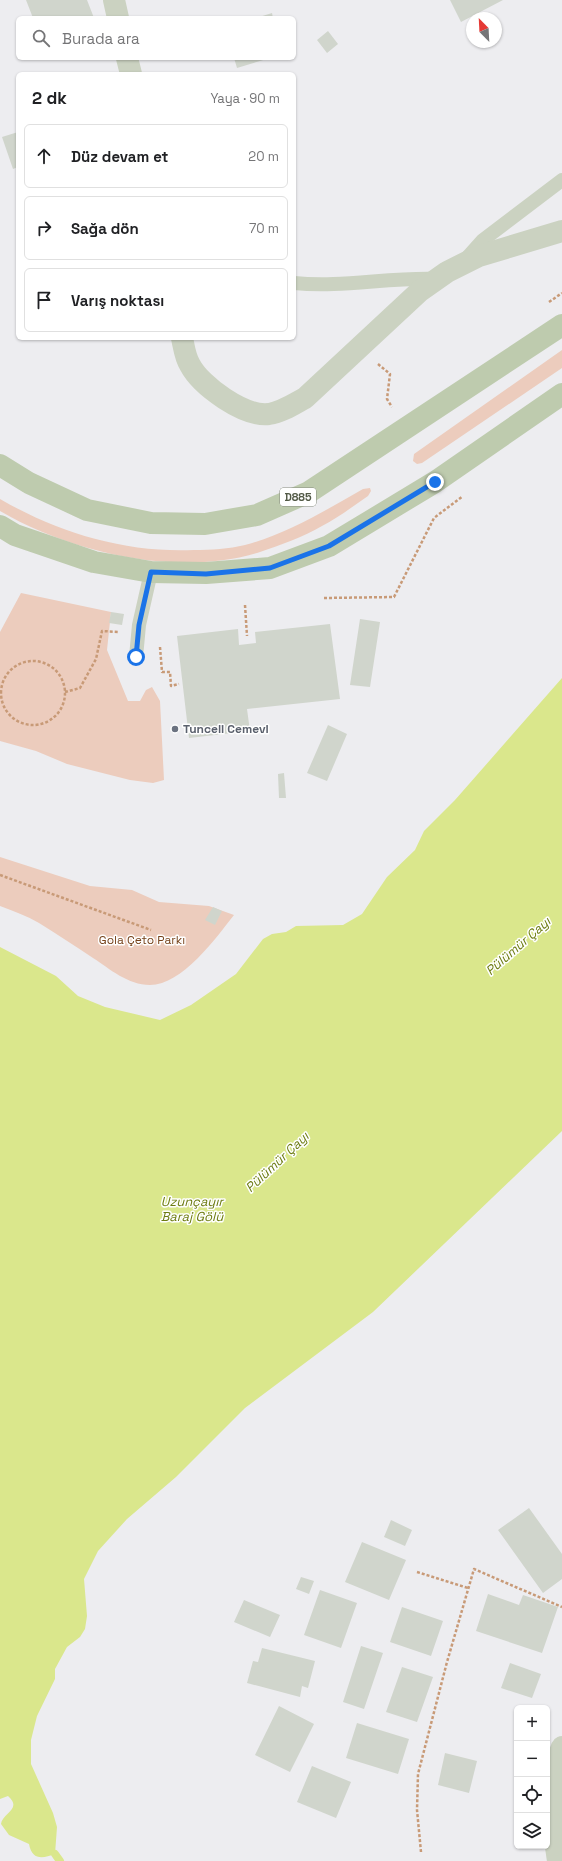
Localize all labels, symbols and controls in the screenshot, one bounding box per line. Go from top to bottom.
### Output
north arrow [466,12,502,48]
search box [16,16,296,60]
icon: search [30,27,52,49]
text: Burada ara [62,29,140,48]
text: 2 dk [32,87,67,109]
text: Yaya · 90 m [210,90,280,107]
icon: ahead [33,145,55,167]
text: Düz devam et [71,147,168,166]
text: 20 m [248,148,279,165]
icon: right [33,217,55,239]
text: Sağa dön [71,219,139,238]
text: 70 m [249,220,279,237]
icon: arrive [33,289,55,311]
text: Varış noktası [71,291,164,310]
route end [426,473,444,491]
road number: D885 [280,488,316,506]
route start [127,648,145,666]
place label: Tunceli Cemevi [183,721,269,737]
marker: Tunceli Cemevi [170,724,180,734]
water label: Pülümür Çayı [482,912,555,979]
park label: Gola Çeto Parkı [99,932,185,948]
water label: Pülümür Çayı [242,1128,313,1196]
water label: Uzunçayır Baraj Gölü [161,1193,225,1225]
map controls [514,1705,550,1849]
button: + [514,1705,550,1741]
button: − [514,1741,550,1777]
button: locate [514,1777,550,1813]
button: layers [514,1813,550,1849]

